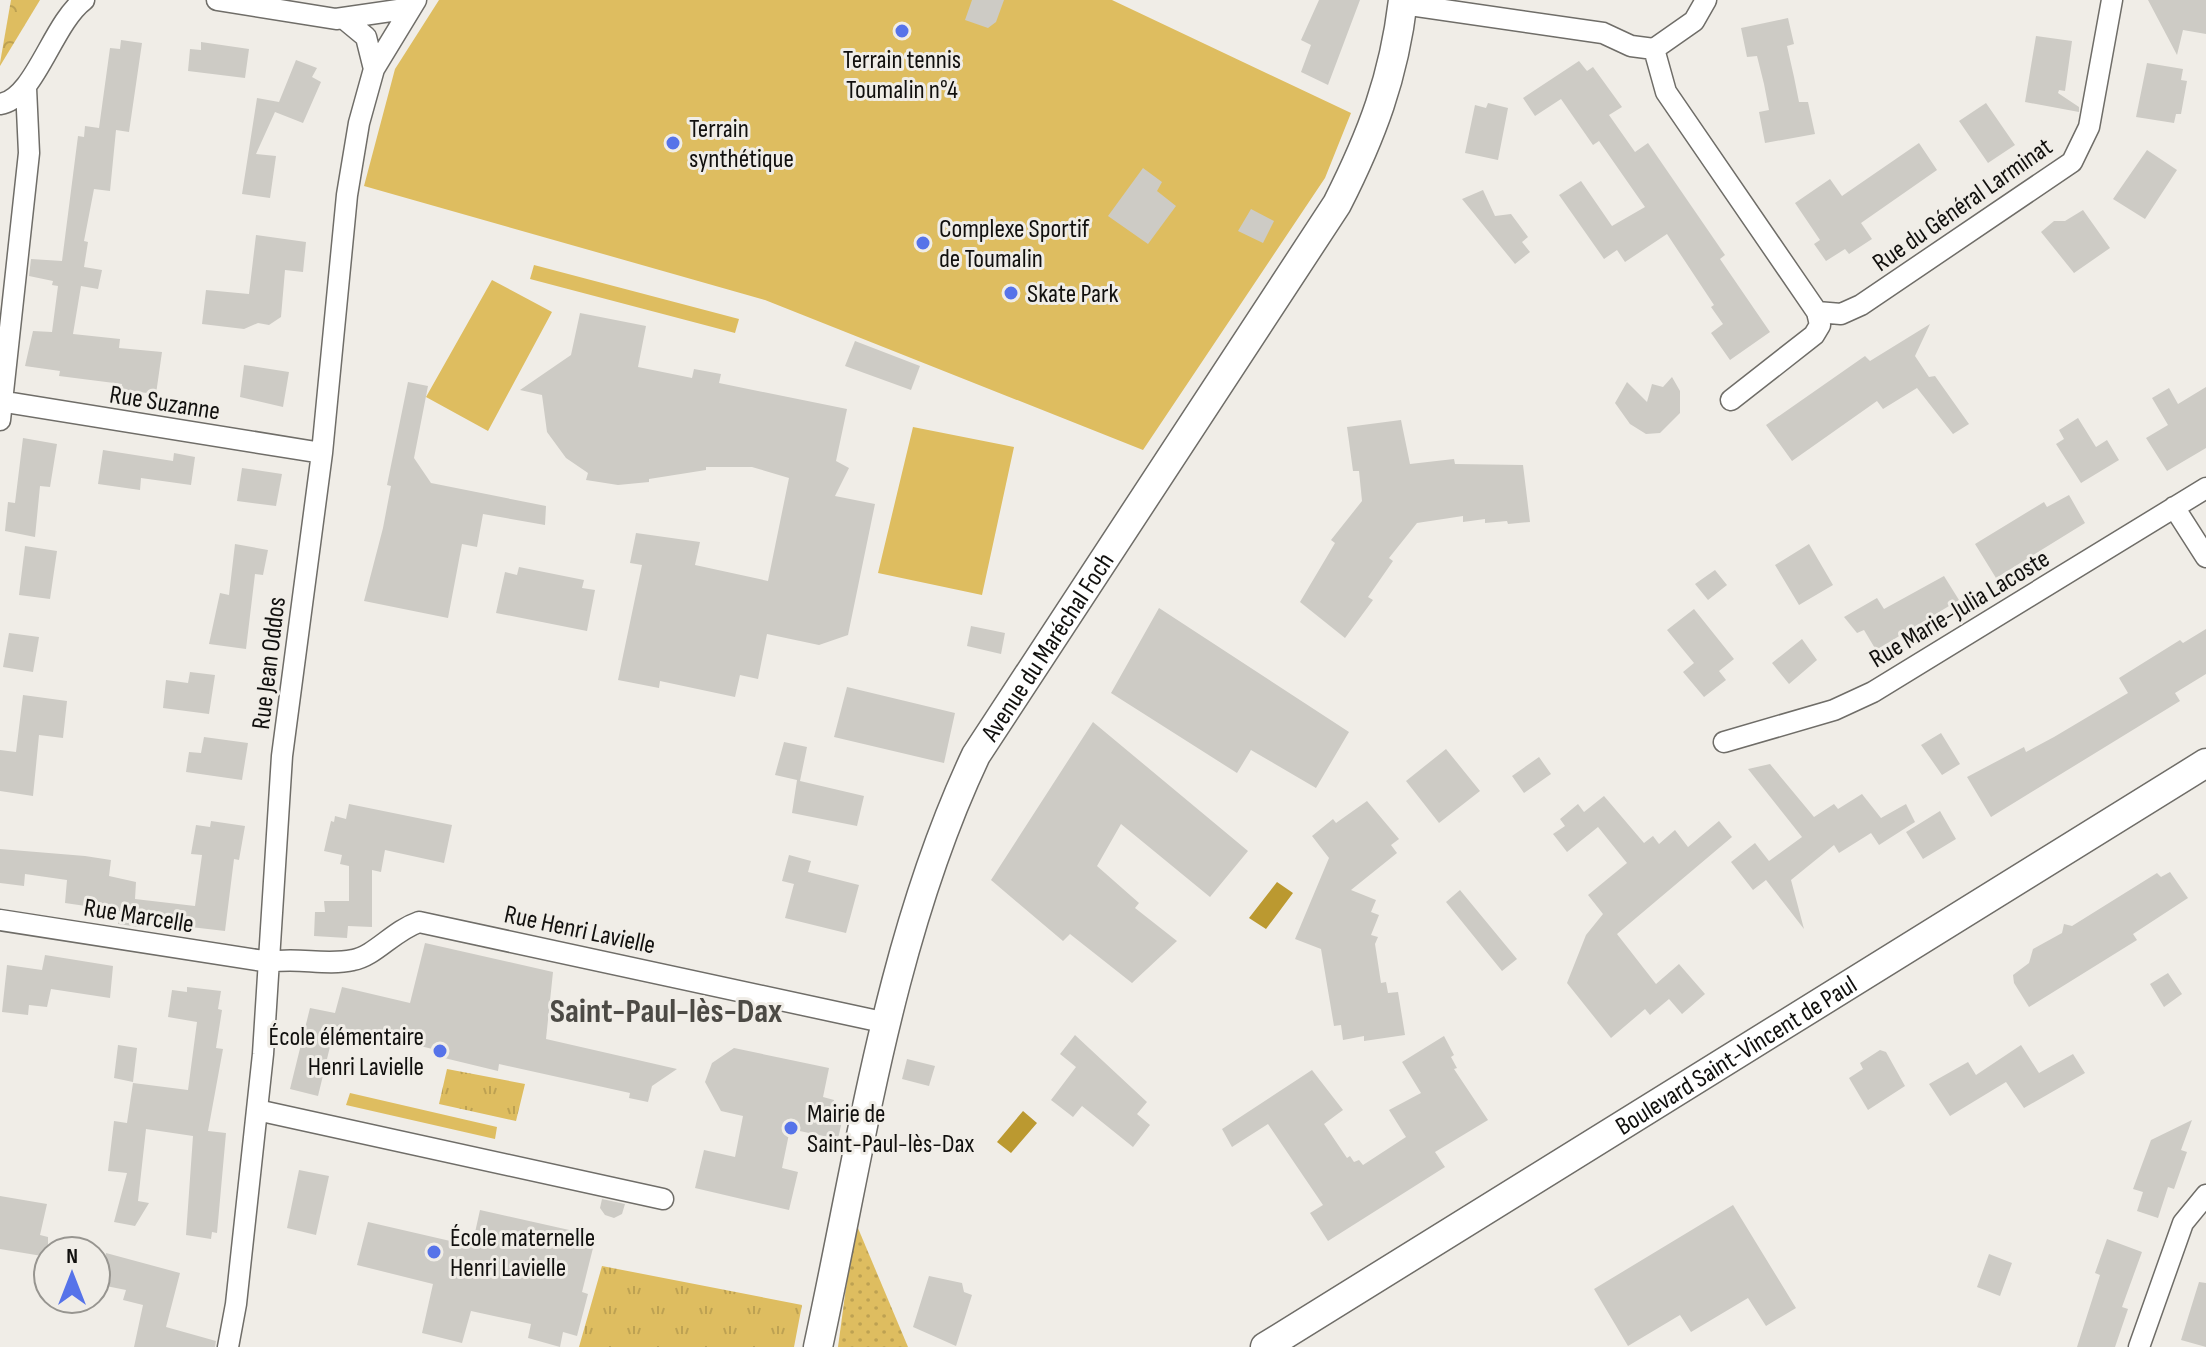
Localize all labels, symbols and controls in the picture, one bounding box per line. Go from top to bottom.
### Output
marker: Terrain tennis Toumalin n°4 [893,22,911,40]
place label: Terrain tennis Toumalin n°4 [843,45,961,106]
place label: Terrain synthétique [689,114,794,175]
street label: Rue du Général Larminat [1867,132,2059,279]
marker: Terrain synthétique [664,134,682,152]
place label: Complexe Sportif de Toumalin [939,214,1090,275]
marker: Complexe Sportif de Toumalin [914,234,932,252]
place label: Skate Park [1027,279,1118,310]
marker: Skate Park [1002,284,1020,302]
street label: Rue Suzanne [107,379,222,428]
street label: Rue Marie-Julia Lacoste [1864,543,2055,675]
street label: Avenue du Maréchal Foch [975,547,1121,748]
street label: Rue Jean Oddos [246,595,293,731]
street label: Rue Marcelle [82,893,196,940]
street label: Rue Henri Lavielle [501,899,658,962]
street label: Boulevard Saint-Vincent de Paul [1610,970,1863,1143]
district label: Saint-Paul-lès-Dax [550,991,782,1032]
place label: École élémentaire Henri Lavielle [269,1022,424,1083]
marker: École élémentaire Henri Lavielle [431,1042,449,1060]
place label: Mairie de Saint-Paul-lès-Dax [807,1099,974,1160]
marker: Mairie de Saint-Paul-lès-Dax [782,1119,800,1137]
place label: École maternelle Henri Lavielle [450,1223,595,1284]
north arrow [32,1235,112,1315]
text: N [66,1243,78,1270]
marker: École maternelle Henri Lavielle [425,1243,443,1261]

